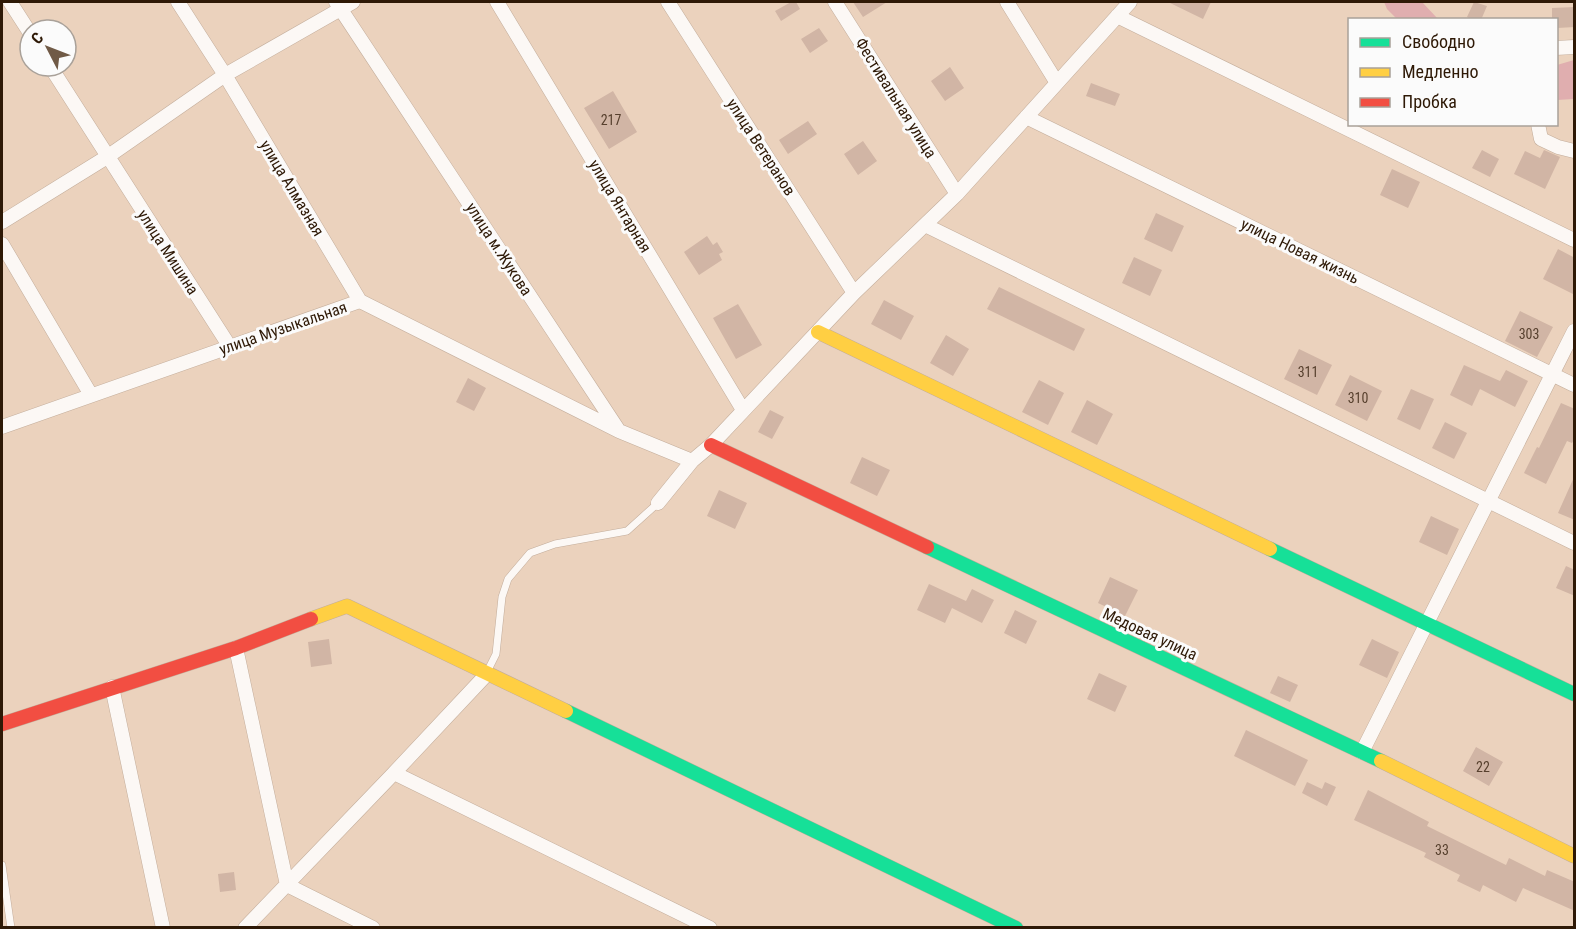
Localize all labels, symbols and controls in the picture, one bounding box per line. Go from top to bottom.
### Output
north arrow [18,18,78,78]
legend [1348,18,1558,126]
text: С [27,29,47,48]
text: Свободно [1402,31,1475,52]
street label: Фестивальная улица [851,34,941,162]
text: Медленно [1402,61,1479,82]
text: Пробка [1402,91,1457,112]
street label: улица Ветеранов [723,95,799,199]
house number: 217 [601,112,621,128]
street label: улица Алмазная [256,137,328,239]
street label: улица Янтарная [585,156,655,256]
street label: улица м.Жукова [462,199,536,299]
street label: улица Мишина [133,206,203,298]
street label: улица Новая жизнь [1238,214,1362,288]
street label: улица Музыкальная [217,297,349,359]
house number: 303 [1519,326,1539,342]
house number: 311 [1298,364,1318,380]
house number: 310 [1348,390,1368,406]
street label: Медовая улица [1100,604,1200,664]
house number: 22 [1476,759,1490,775]
house number: 33 [1435,842,1449,858]

